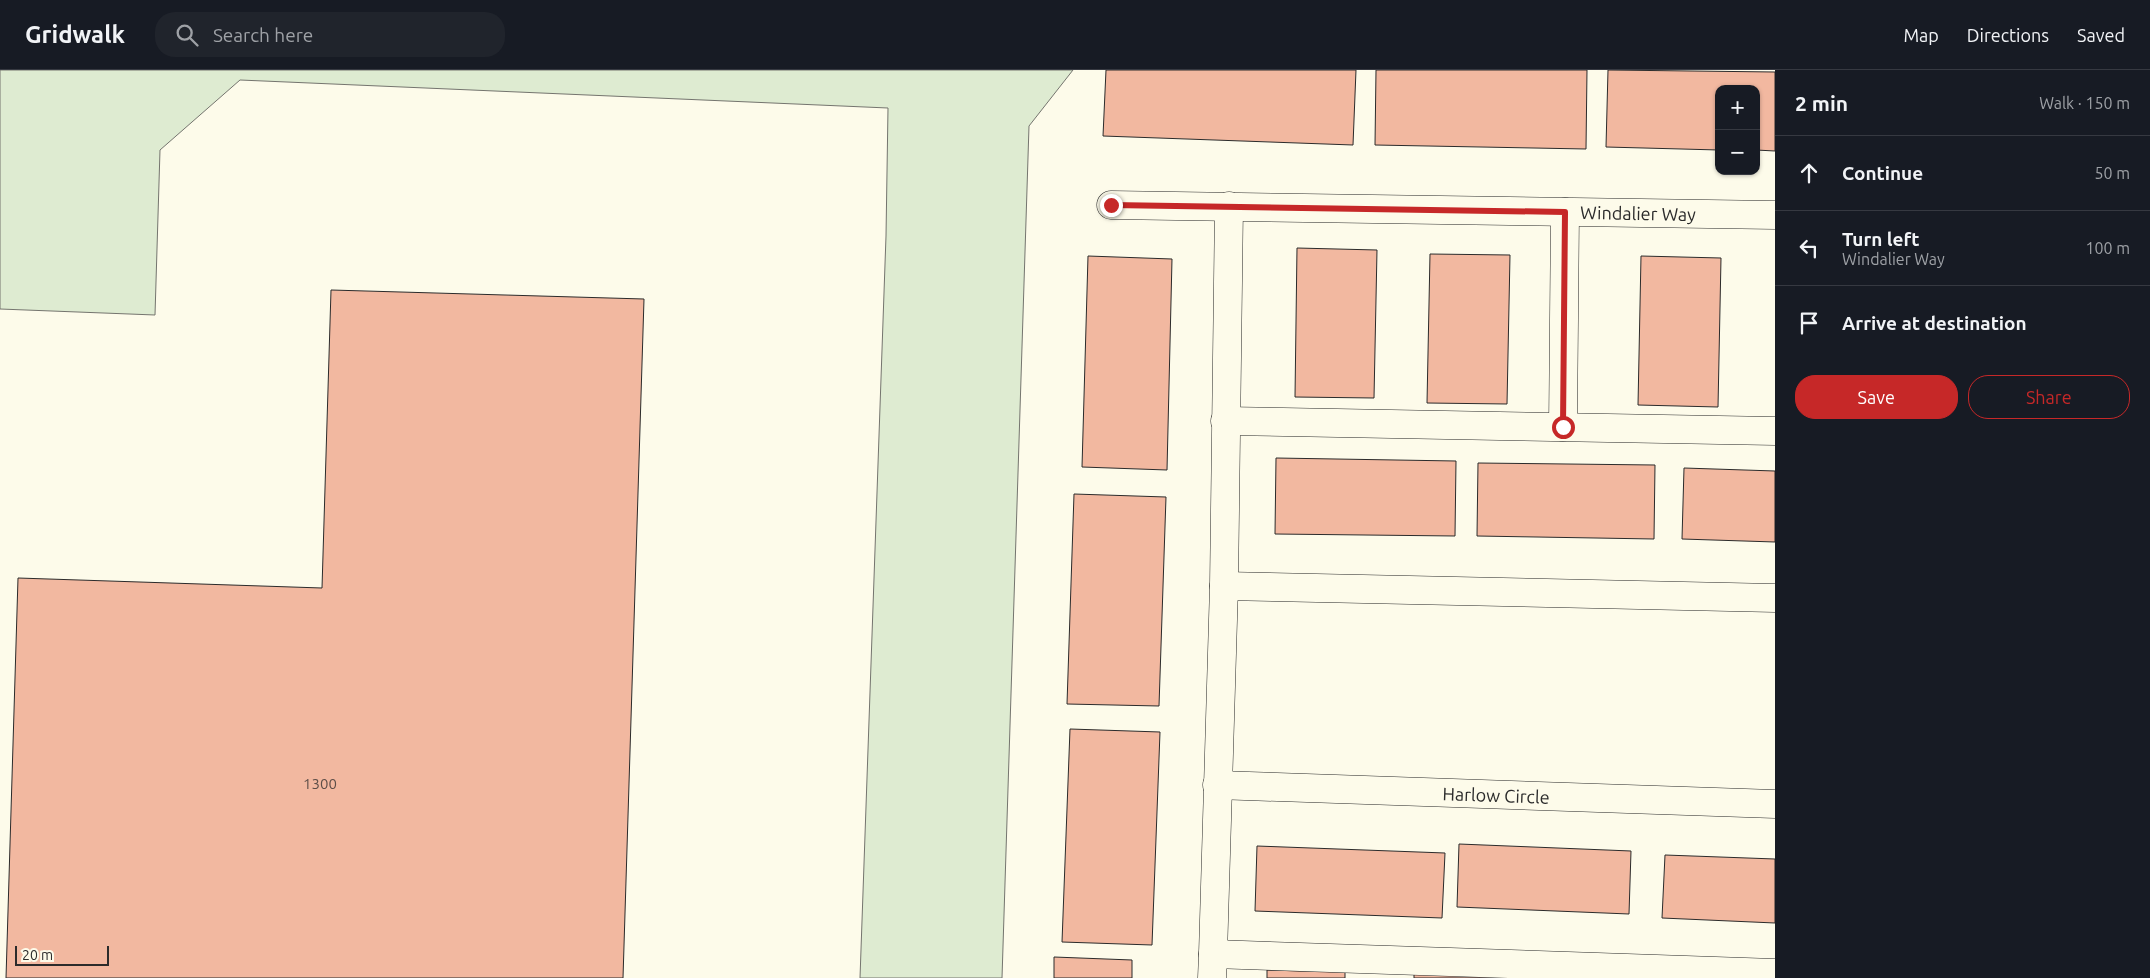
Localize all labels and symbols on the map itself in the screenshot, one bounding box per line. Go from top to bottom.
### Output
route end [1100,194,1123,217]
street label: Windalier Way [1580,202,1696,224]
route start [1552,416,1575,439]
house number: 1300 [303,775,337,792]
street label: Harlow Circle [1442,783,1550,807]
scale bar [15,943,109,966]

